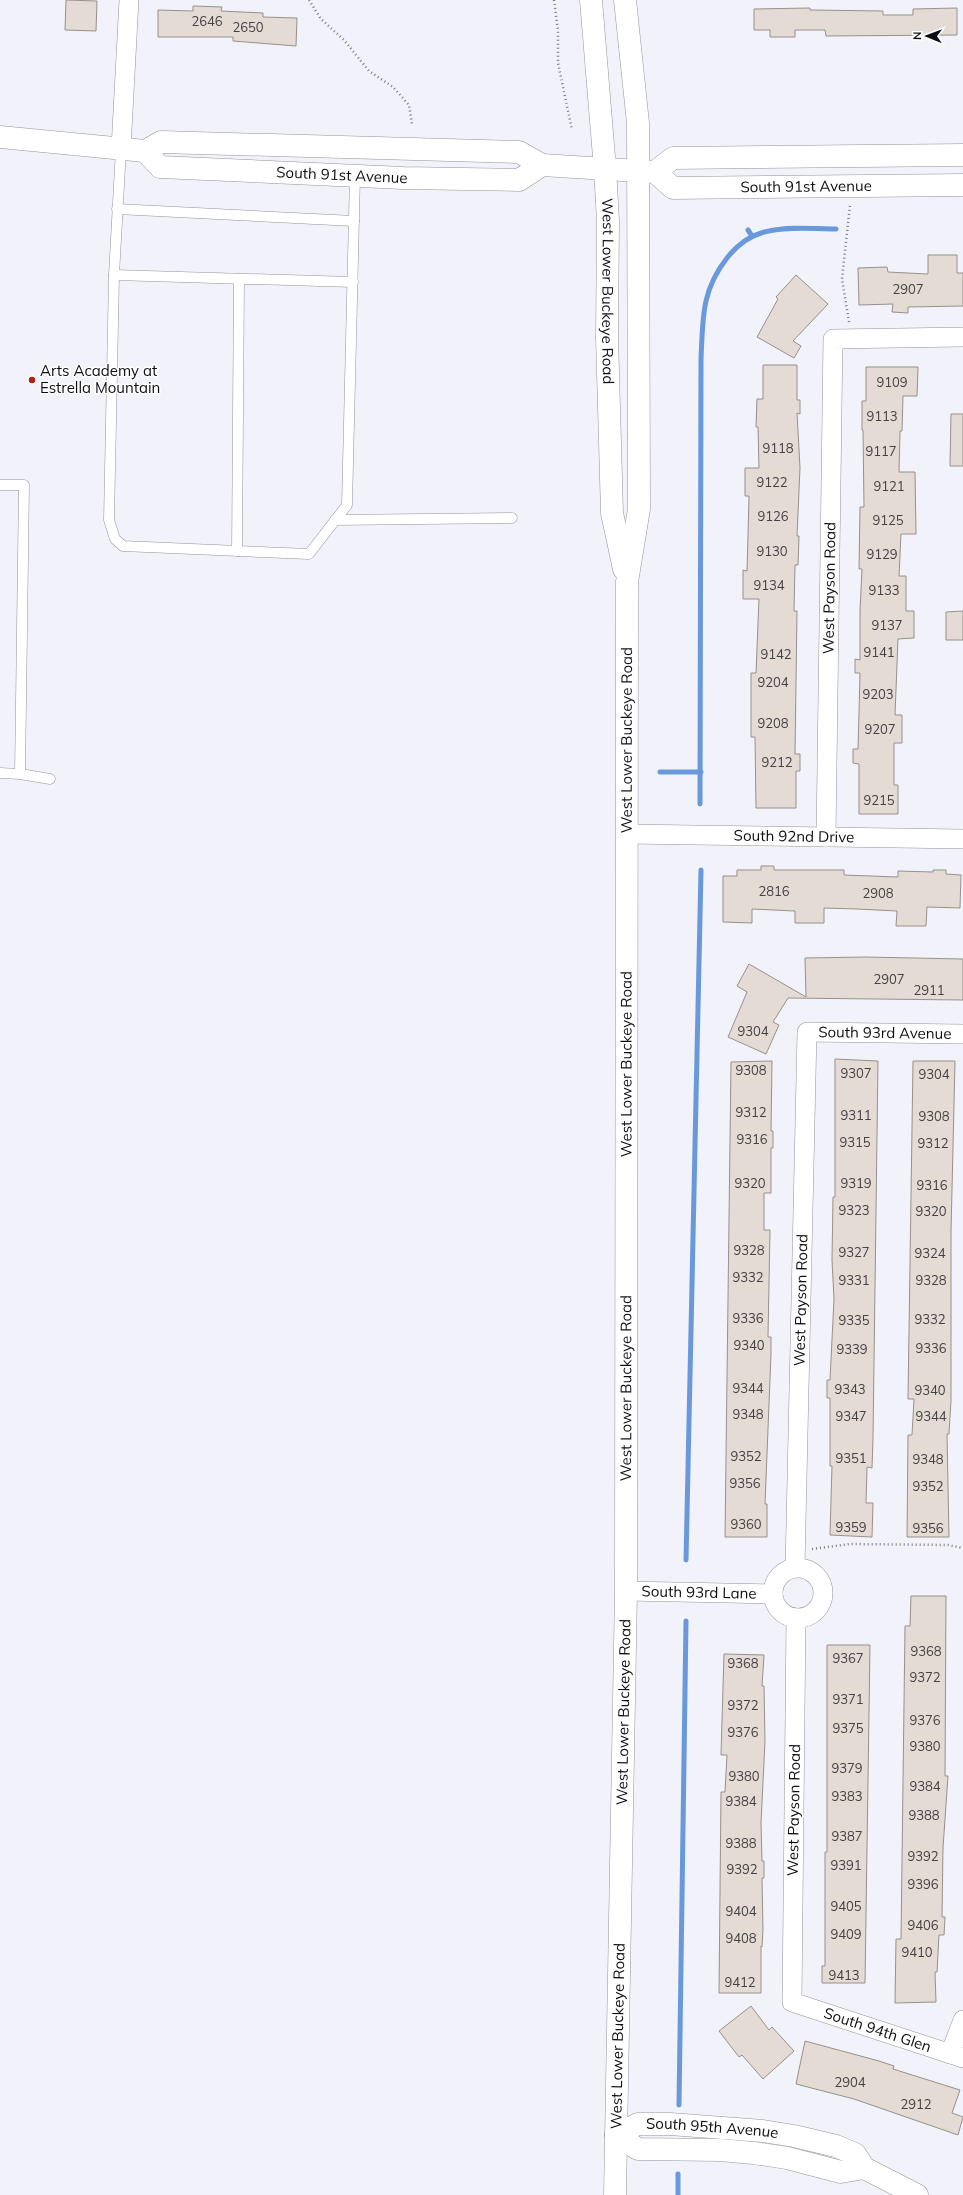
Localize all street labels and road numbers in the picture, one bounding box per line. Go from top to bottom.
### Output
street label: South 91st Avenue [276,162,408,187]
street label: South 91st Avenue [740,176,872,196]
street label: West Lower Buckeye Road [598,198,618,385]
street label: West Payson Road [819,522,839,654]
street label: West Lower Buckeye Road [617,647,636,833]
street label: South 92nd Drive [734,826,854,846]
street label: West Lower Buckeye Road [616,971,636,1157]
street label: South 93rd Avenue [818,1022,952,1043]
street label: West Payson Road [790,1234,811,1366]
street label: West Lower Buckeye Road [616,1295,635,1481]
street label: South 93rd Lane [641,1581,757,1603]
street label: West Lower Buckeye Road [612,1619,634,1805]
street label: West Payson Road [783,1744,804,1876]
street label: West Lower Buckeye Road [606,1943,629,2129]
street label: South 94th Glen [821,2003,934,2056]
street label: South 95th Avenue [646,2114,780,2142]

